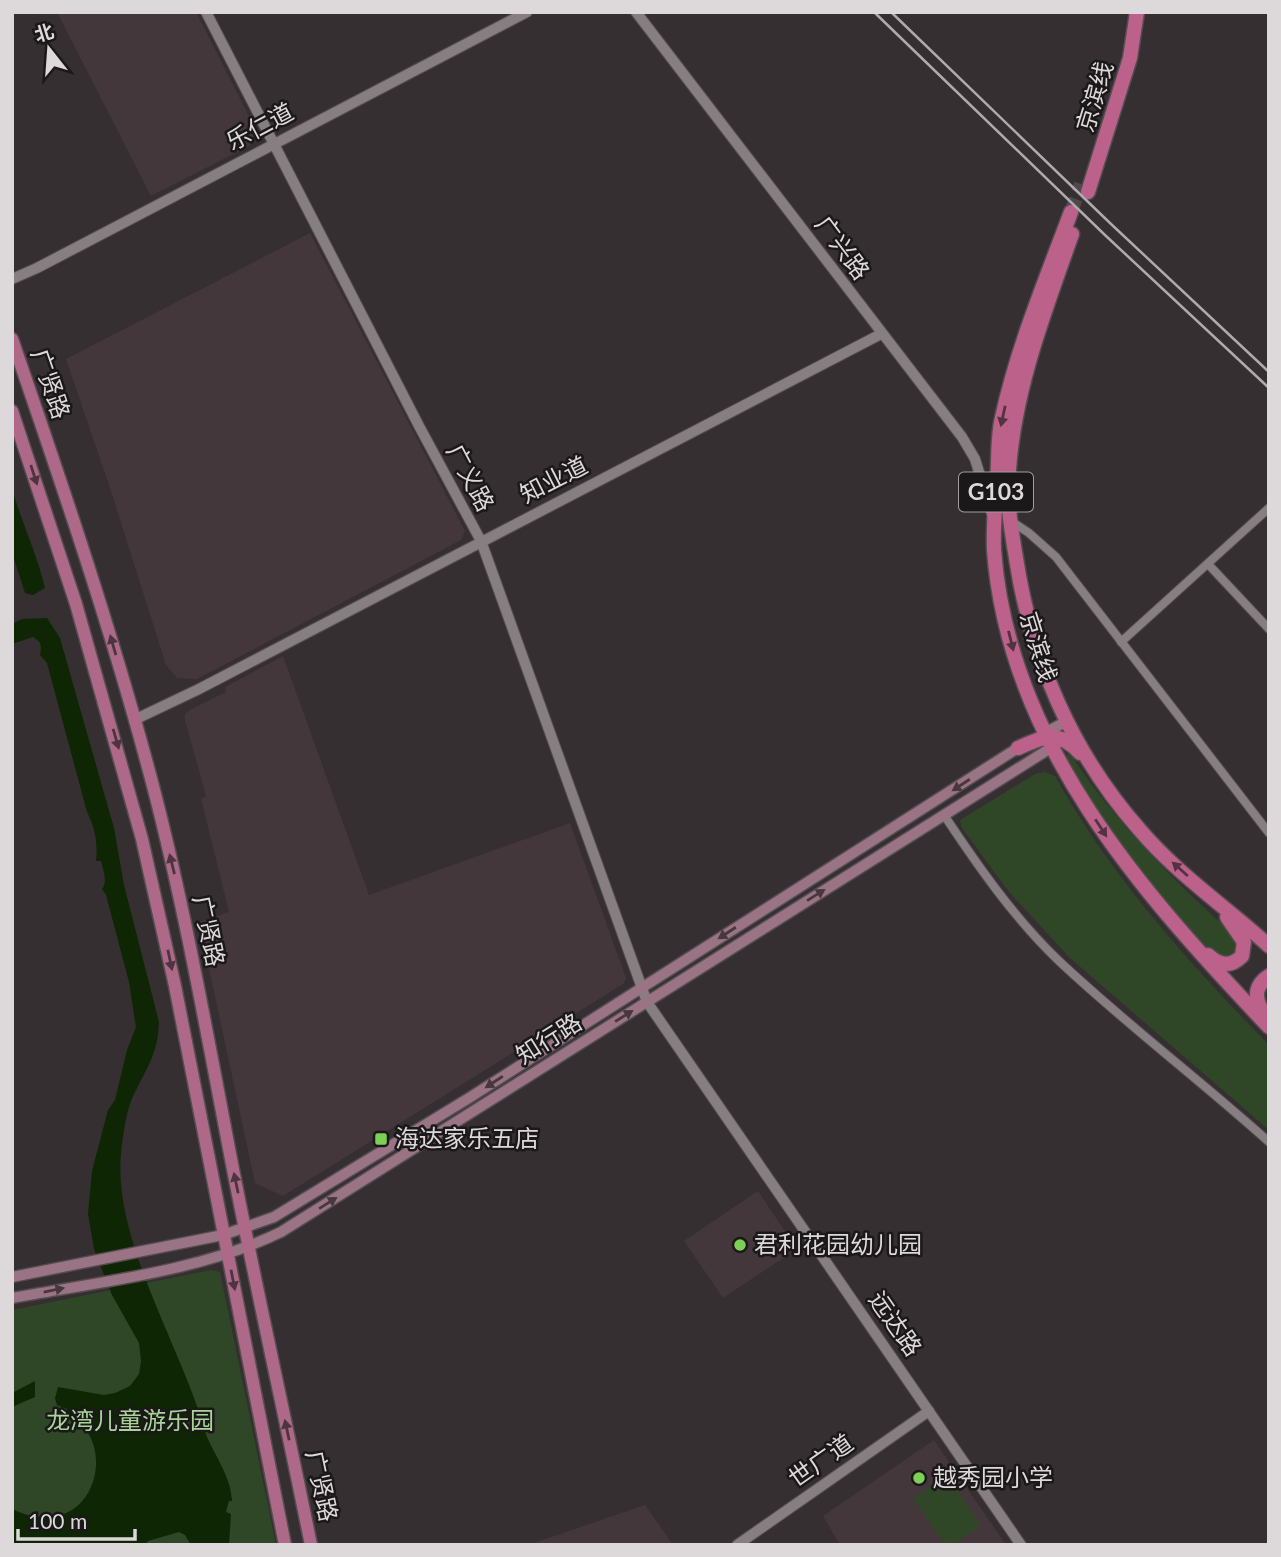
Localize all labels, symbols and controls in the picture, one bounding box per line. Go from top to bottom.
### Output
north arrow [14,14,84,84]
text: 北 [31,18,56,46]
street label: 京滨线 [1069,58,1118,135]
street label: 乐仁道 [221,96,298,155]
street label: 广兴路 [810,210,876,285]
street label: 广贤路 [26,345,77,422]
one-way arrow [998,405,1009,427]
street label: 广义路 [442,439,501,516]
street label: 知业道 [515,449,592,508]
one-way arrow [29,465,40,486]
road number: G103 [959,472,1033,512]
street label: 京滨线 [1015,608,1064,685]
one-way arrow [1006,630,1017,652]
one-way arrow [107,633,118,655]
one-way arrow [111,729,121,750]
one-way arrow [951,779,971,792]
one-way arrow [1094,819,1107,838]
one-way arrow [166,853,177,875]
one-way arrow [1172,862,1189,877]
one-way arrow [807,889,826,902]
street label: 广贤路 [188,892,231,969]
one-way arrow [718,926,737,939]
one-way arrow [164,950,175,972]
street label: 知行路 [510,1006,586,1069]
one-way arrow [614,1010,634,1023]
one-way arrow [485,1075,504,1088]
place label: 海达家乐五店 [395,1123,539,1152]
marker: 海达家乐五店 [373,1131,389,1147]
one-way arrow [231,1172,242,1194]
one-way arrow [318,1196,337,1209]
place label: 君利花园幼儿园 [754,1229,922,1258]
marker: 君利花园幼儿园 [732,1237,748,1253]
one-way arrow [227,1269,238,1291]
one-way arrow [43,1284,65,1295]
street label: 远达路 [864,1285,929,1361]
park label: 龙湾儿童游乐园 [46,1405,214,1434]
one-way arrow [282,1419,293,1441]
street label: 世广道 [782,1427,858,1492]
street label: 广贤路 [301,1447,344,1524]
place label: 越秀园小学 [933,1462,1053,1491]
marker: 越秀园小学 [911,1470,927,1486]
scale bar [18,1498,135,1542]
text: 100 m [28,1508,87,1533]

